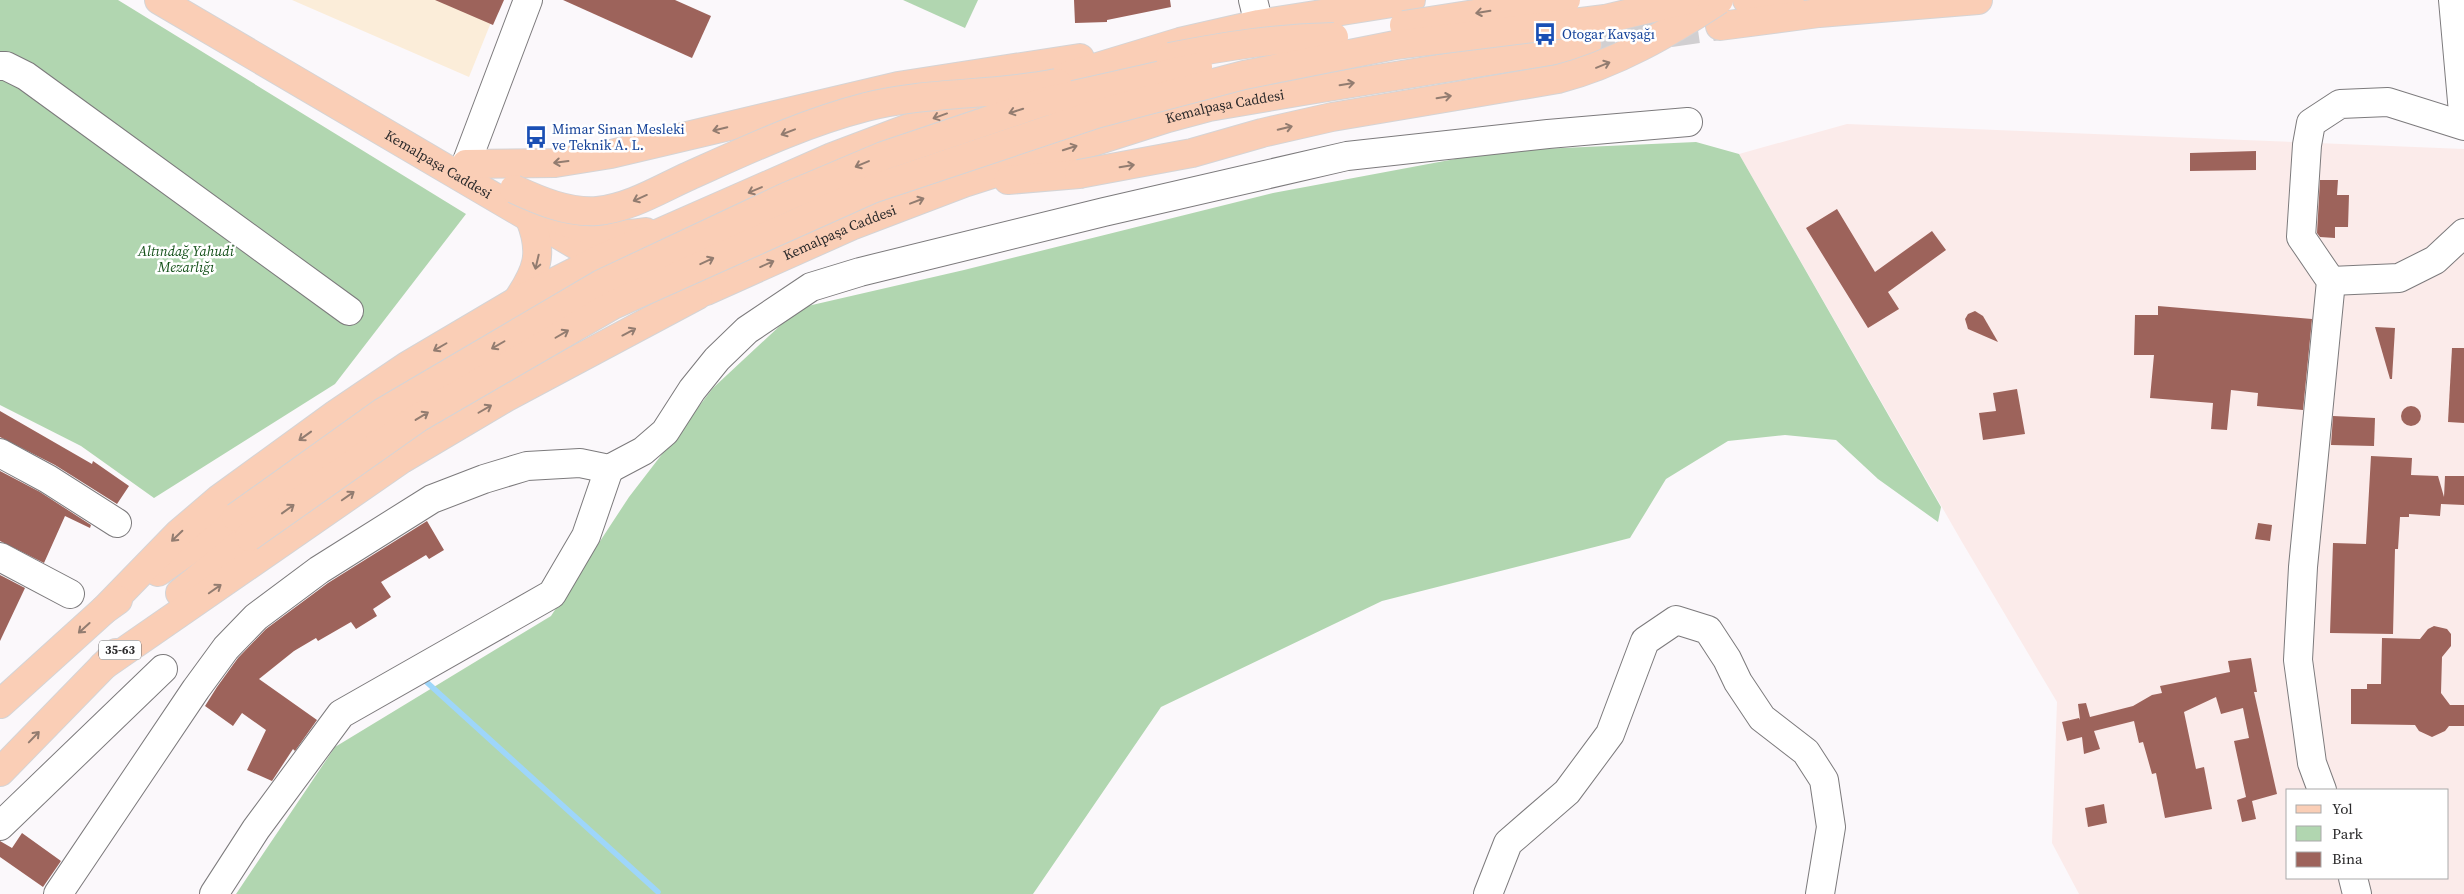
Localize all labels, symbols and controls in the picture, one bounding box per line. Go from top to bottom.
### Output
one-way arrow [1475,8,1491,18]
bus stop icon: Otogar Kavşağı [1532,21,1558,47]
place label: Otogar Kavşağı [1562,24,1655,44]
one-way arrow [1595,60,1610,69]
one-way arrow [1339,78,1355,88]
street label: Kemalpaşa Caddesi [1163,84,1286,128]
one-way arrow [1436,91,1452,101]
one-way arrow [1009,107,1024,116]
one-way arrow [933,112,948,121]
place label: Mimar Sinan Mesleki ve Teknik A. L. [552,119,685,155]
one-way arrow [1276,123,1292,132]
bus stop icon: Mimar Sinan Mesleki ve Teknik A. L. [523,124,549,150]
one-way arrow [712,124,728,134]
street label: Kemalpaşa Caddesi [381,125,496,203]
one-way arrow [781,128,796,137]
one-way arrow [1062,143,1077,152]
one-way arrow [553,157,569,167]
one-way arrow [855,161,870,170]
one-way arrow [1118,161,1134,171]
one-way arrow [748,185,763,195]
one-way arrow [633,194,648,204]
one-way arrow [908,196,924,205]
street label: Kemalpaşa Caddesi [780,200,899,265]
park label: Altındağ Yahudi Mezarlığı [137,241,235,277]
one-way arrow [531,253,541,269]
one-way arrow [699,256,714,266]
one-way arrow [759,258,774,268]
one-way arrow [621,327,636,337]
one-way arrow [555,329,570,339]
one-way arrow [491,340,505,350]
one-way arrow [434,342,448,352]
one-way arrow [478,404,493,414]
one-way arrow [414,410,428,420]
one-way arrow [298,431,312,441]
one-way arrow [341,491,355,501]
one-way arrow [281,504,295,514]
one-way arrow [170,530,183,542]
one-way arrow [208,584,222,594]
one-way arrow [77,622,90,634]
road number: 35-63 [99,640,141,660]
one-way arrow [28,730,40,743]
legend [2286,789,2449,879]
text: Yol [2332,798,2353,819]
text: Park [2332,823,2364,844]
text: Bina [2332,848,2363,869]

